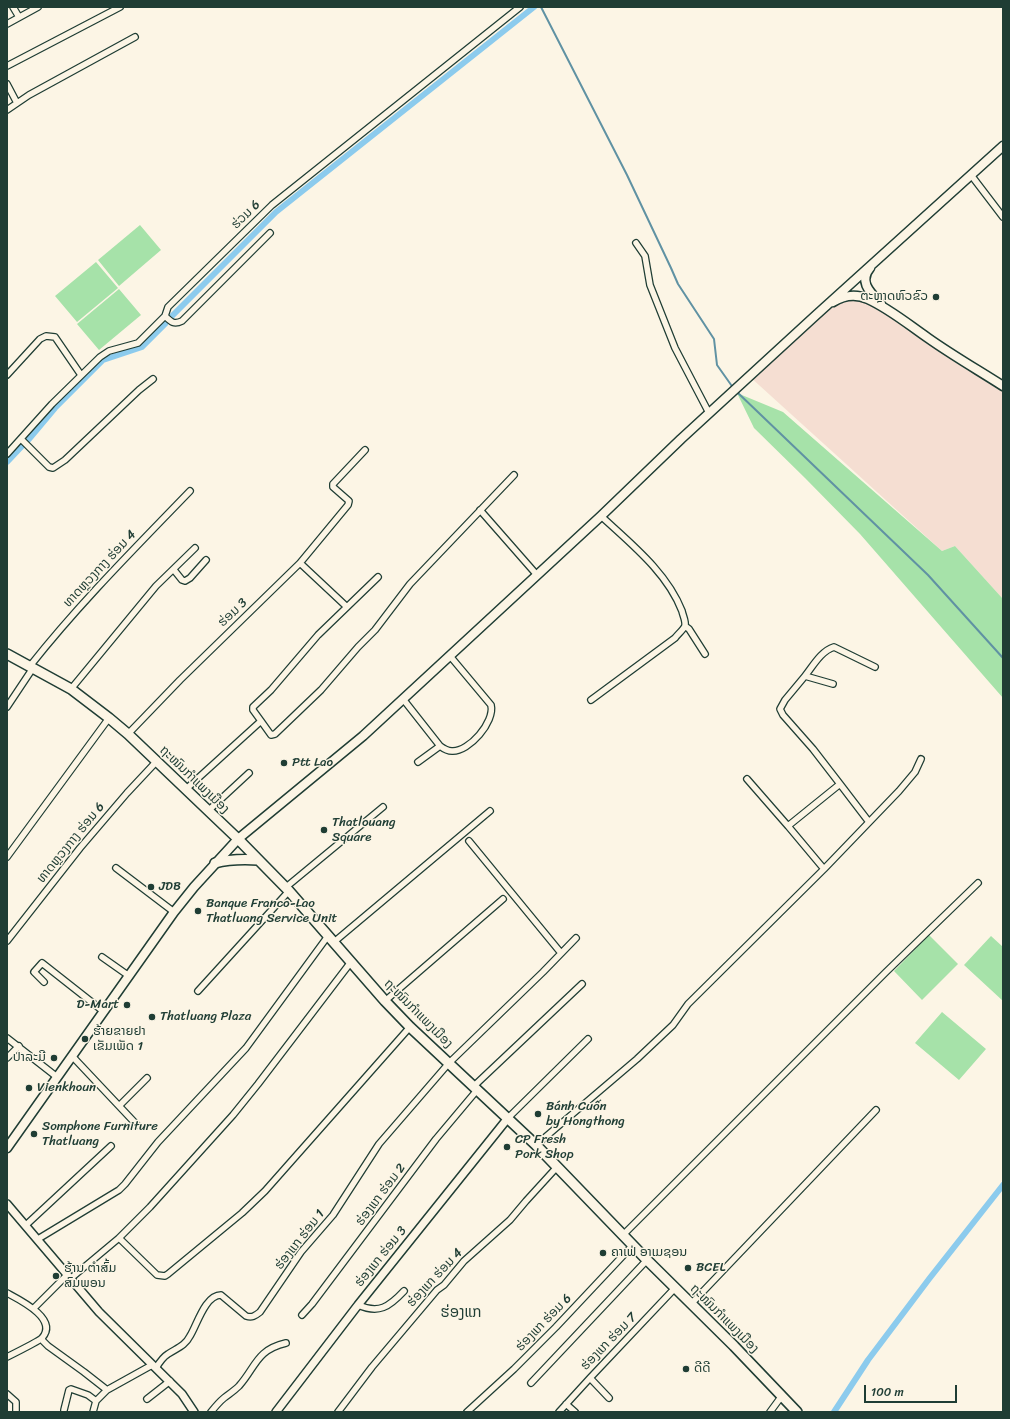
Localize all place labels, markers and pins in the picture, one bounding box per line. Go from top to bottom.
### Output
place label: ຕະຫຼາດຫົວຂົວ [860,289,928,305]
marker: ຕະຫຼາດຫົວຂົວ [931,292,941,302]
place label: Ptt Lao [292,755,333,771]
marker: Ptt Lao [279,758,289,768]
place label: Thatlouang Square [332,815,396,846]
marker: Thatlouang Square [319,825,329,835]
place label: JDB [159,879,181,895]
marker: JDB [146,882,156,892]
place label: Banque Franco-Lao Thatluang Service Unit [206,896,337,927]
marker: Banque Franco-Lao Thatluang Service Unit [193,906,203,916]
place label: D-Mart [77,997,119,1013]
marker: D-Mart [122,1000,132,1010]
place label: Thatluang Plaza [160,1009,251,1025]
marker: Thatluang Plaza [147,1012,157,1022]
place label: ຮ້າຍຂາຍຢາ ເຂັມເພັດ 1 [93,1024,146,1055]
marker: ຮ້າຍຂາຍຢາ ເຂັມເພັດ 1 [80,1034,90,1044]
place label: ປາລະມີ [13,1050,46,1066]
marker: ປາລະມີ [49,1053,59,1063]
place label: Vienkhoun [37,1080,96,1096]
marker: Vienkhoun [24,1083,34,1093]
place label: Bánh Cuốn by Hongthong [546,1099,625,1130]
marker: Bánh Cuốn by Hongthong [533,1109,543,1119]
place label: Somphone Furniture Thatluang [42,1119,158,1150]
marker: Somphone Furniture Thatluang [29,1129,39,1139]
place label: CP Fresh Pork Shop [515,1132,574,1163]
marker: CP Fresh Pork Shop [502,1142,512,1152]
place label: ຄາເຟ່ ອາເມຊອນ [611,1245,687,1261]
marker: ຄາເຟ່ ອາເມຊອນ [598,1248,608,1258]
place label: BCEL [696,1260,726,1276]
place label: ຮ້ານ ຕຳສົ້ມ ສົມພອນ [64,1261,116,1292]
marker: BCEL [683,1263,693,1273]
marker: ຮ້ານ ຕຳສົ້ມ ສົມພອນ [51,1271,61,1281]
place label: ດີດີ [694,1361,711,1377]
marker: ດີດີ [681,1364,691,1374]

